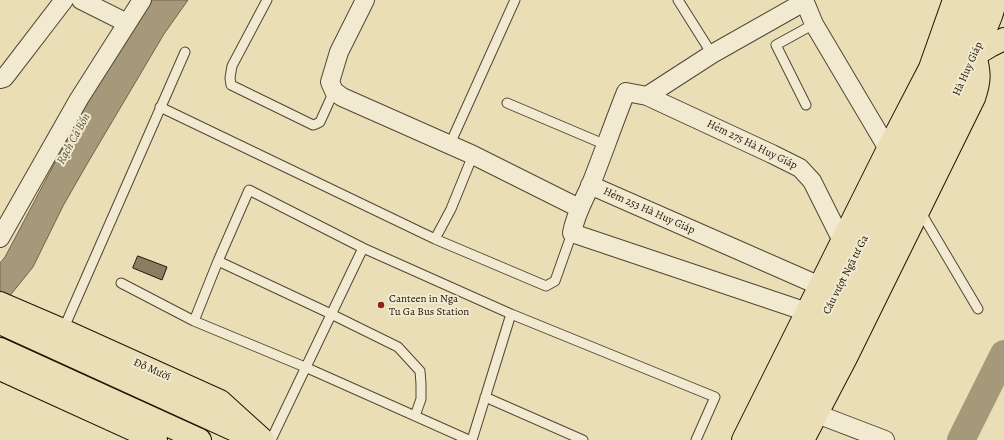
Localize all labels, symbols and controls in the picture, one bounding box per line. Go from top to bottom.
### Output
street label: Hà Huy Giáp [950,40,986,98]
water label: Rạch Cả Bốn [54,111,94,167]
street label: Hẻm 275 Hà Huy Giáp [705,117,799,173]
street label: Hẻm 253 Hà Huy Giáp [601,185,697,237]
street label: Cầu vượt Ngã tư Ga [820,233,872,317]
place label: Canteen in Nga Tu Ga Bus Station [389,292,469,318]
marker: Canteen in Nga Tu Ga Bus Station [376,300,386,310]
street label: Đỗ Mười [131,356,173,384]

